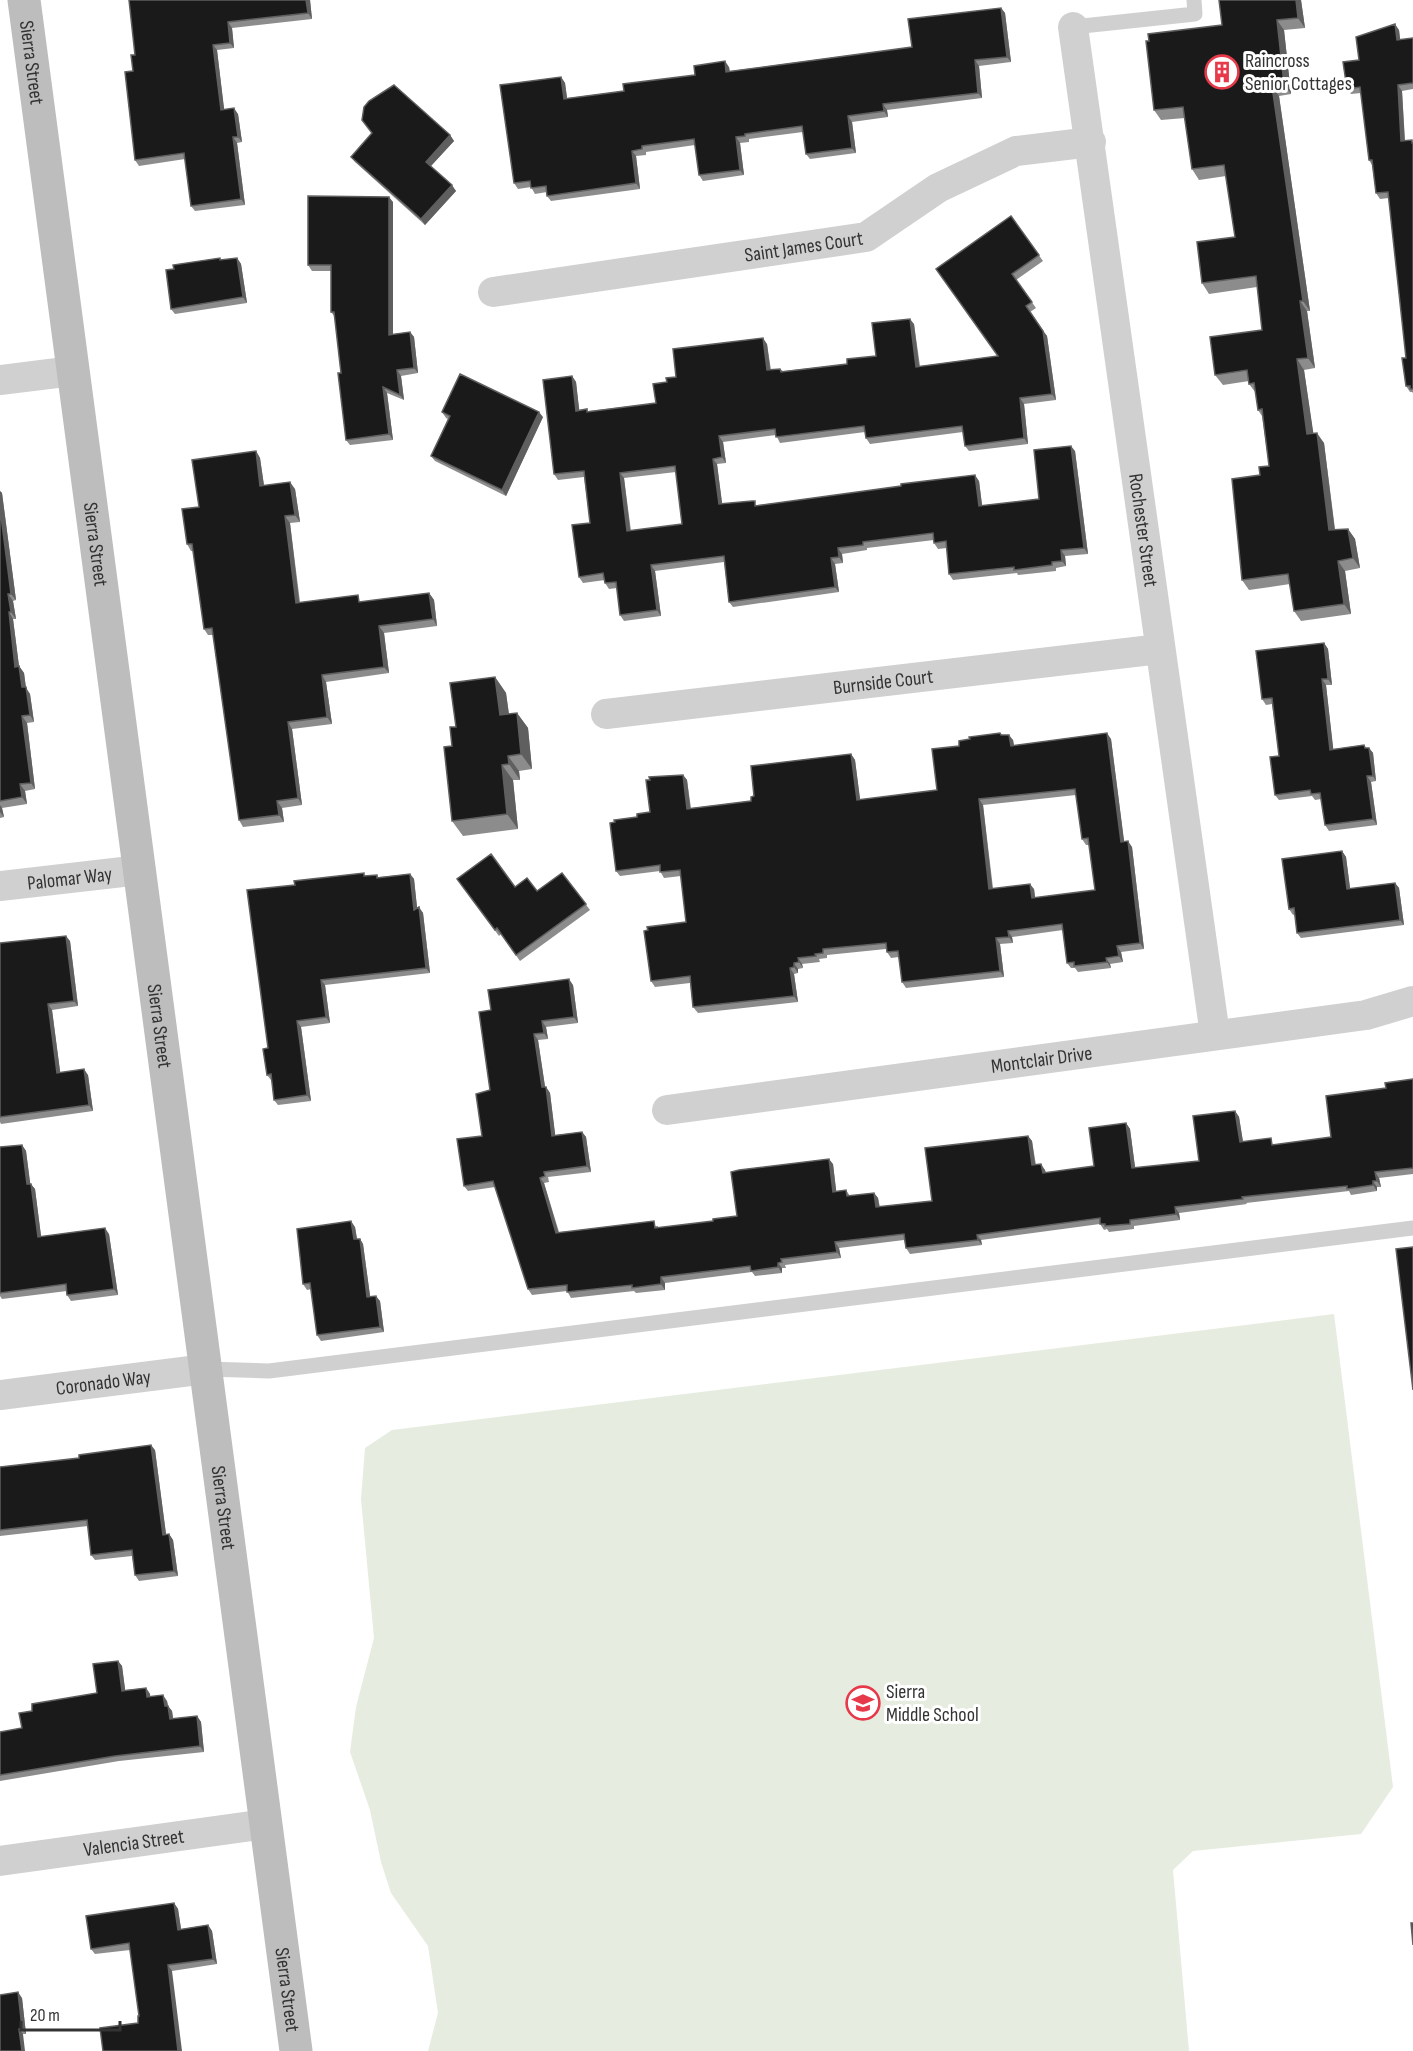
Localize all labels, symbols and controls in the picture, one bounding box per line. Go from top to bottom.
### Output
street label: Sierra Street [14,19,49,106]
place label: Raincross Senior Cottages [1245,49,1352,96]
building icon: Raincross Senior Cottages [1204,54,1240,90]
street label: Saint James Court [743,227,865,268]
street label: Rochester Street [1123,472,1163,588]
street label: Sierra Street [78,501,113,588]
street label: Burnside Court [832,665,934,700]
street label: Palomar Way [26,862,114,896]
street label: Sierra Street [142,983,177,1070]
street label: Montclair Drive [990,1041,1094,1079]
street label: Coronado Way [54,1365,152,1401]
street label: Sierra Street [206,1464,240,1551]
place label: Sierra Middle School [886,1680,979,1727]
school or university icon: Sierra Middle School [845,1685,881,1721]
street label: Valencia Street [82,1825,186,1862]
street label: Sierra Street [269,1946,304,2033]
scale bar [21,1994,120,2032]
text: 20 m [30,2005,60,2026]

